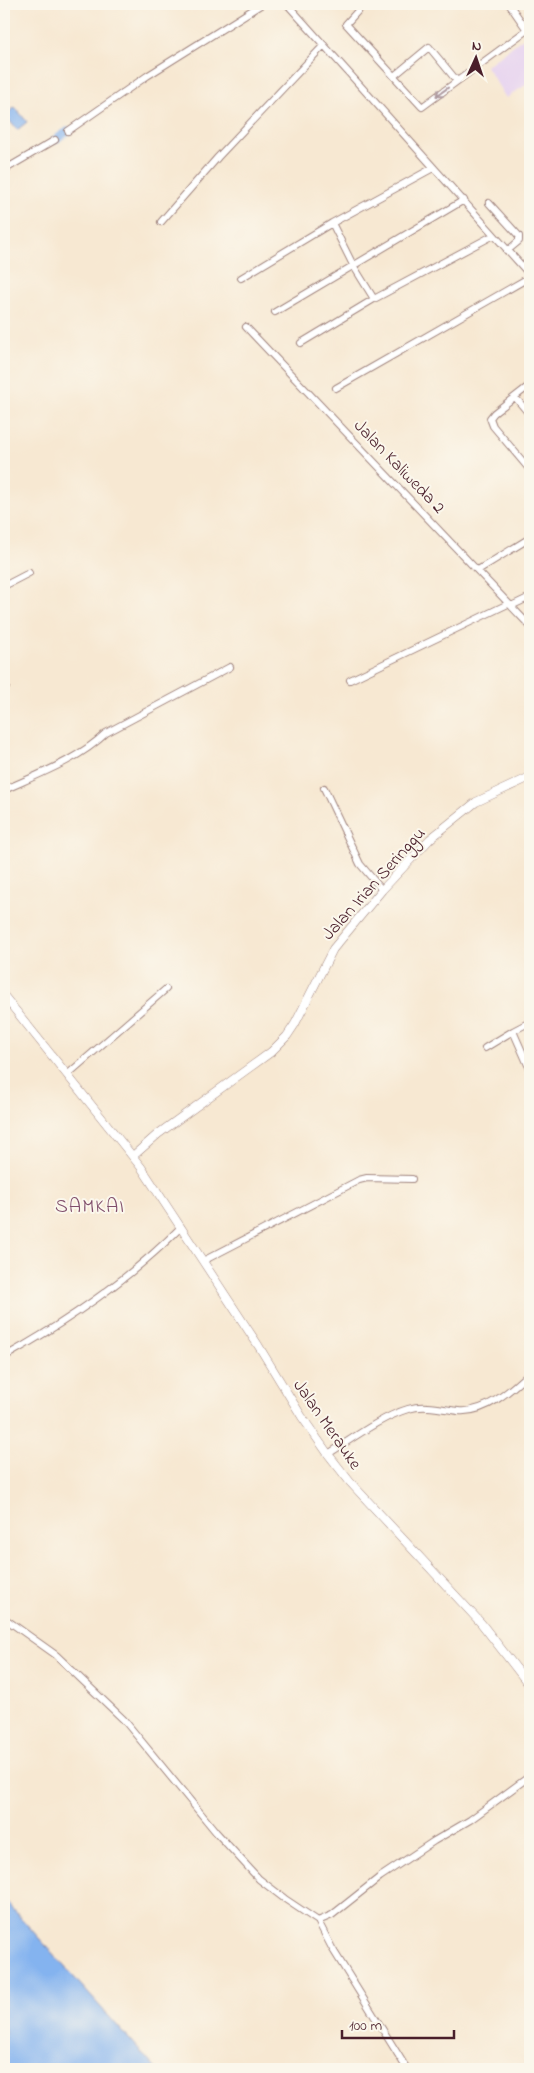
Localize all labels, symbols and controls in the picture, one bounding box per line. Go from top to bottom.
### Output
north arrow [452,32,502,82]
text: N [471,36,482,57]
one-way arrow [435,87,449,97]
street label: Jalan Kaliweda 2 [347,414,450,521]
street label: Jalan Irian Seringgu [316,822,433,947]
district label: SAMKAI [55,1193,125,1222]
street label: Jalan Merauke [286,1375,368,1476]
scale bar [342,2008,454,2040]
text: 100 m [349,2015,382,2037]

